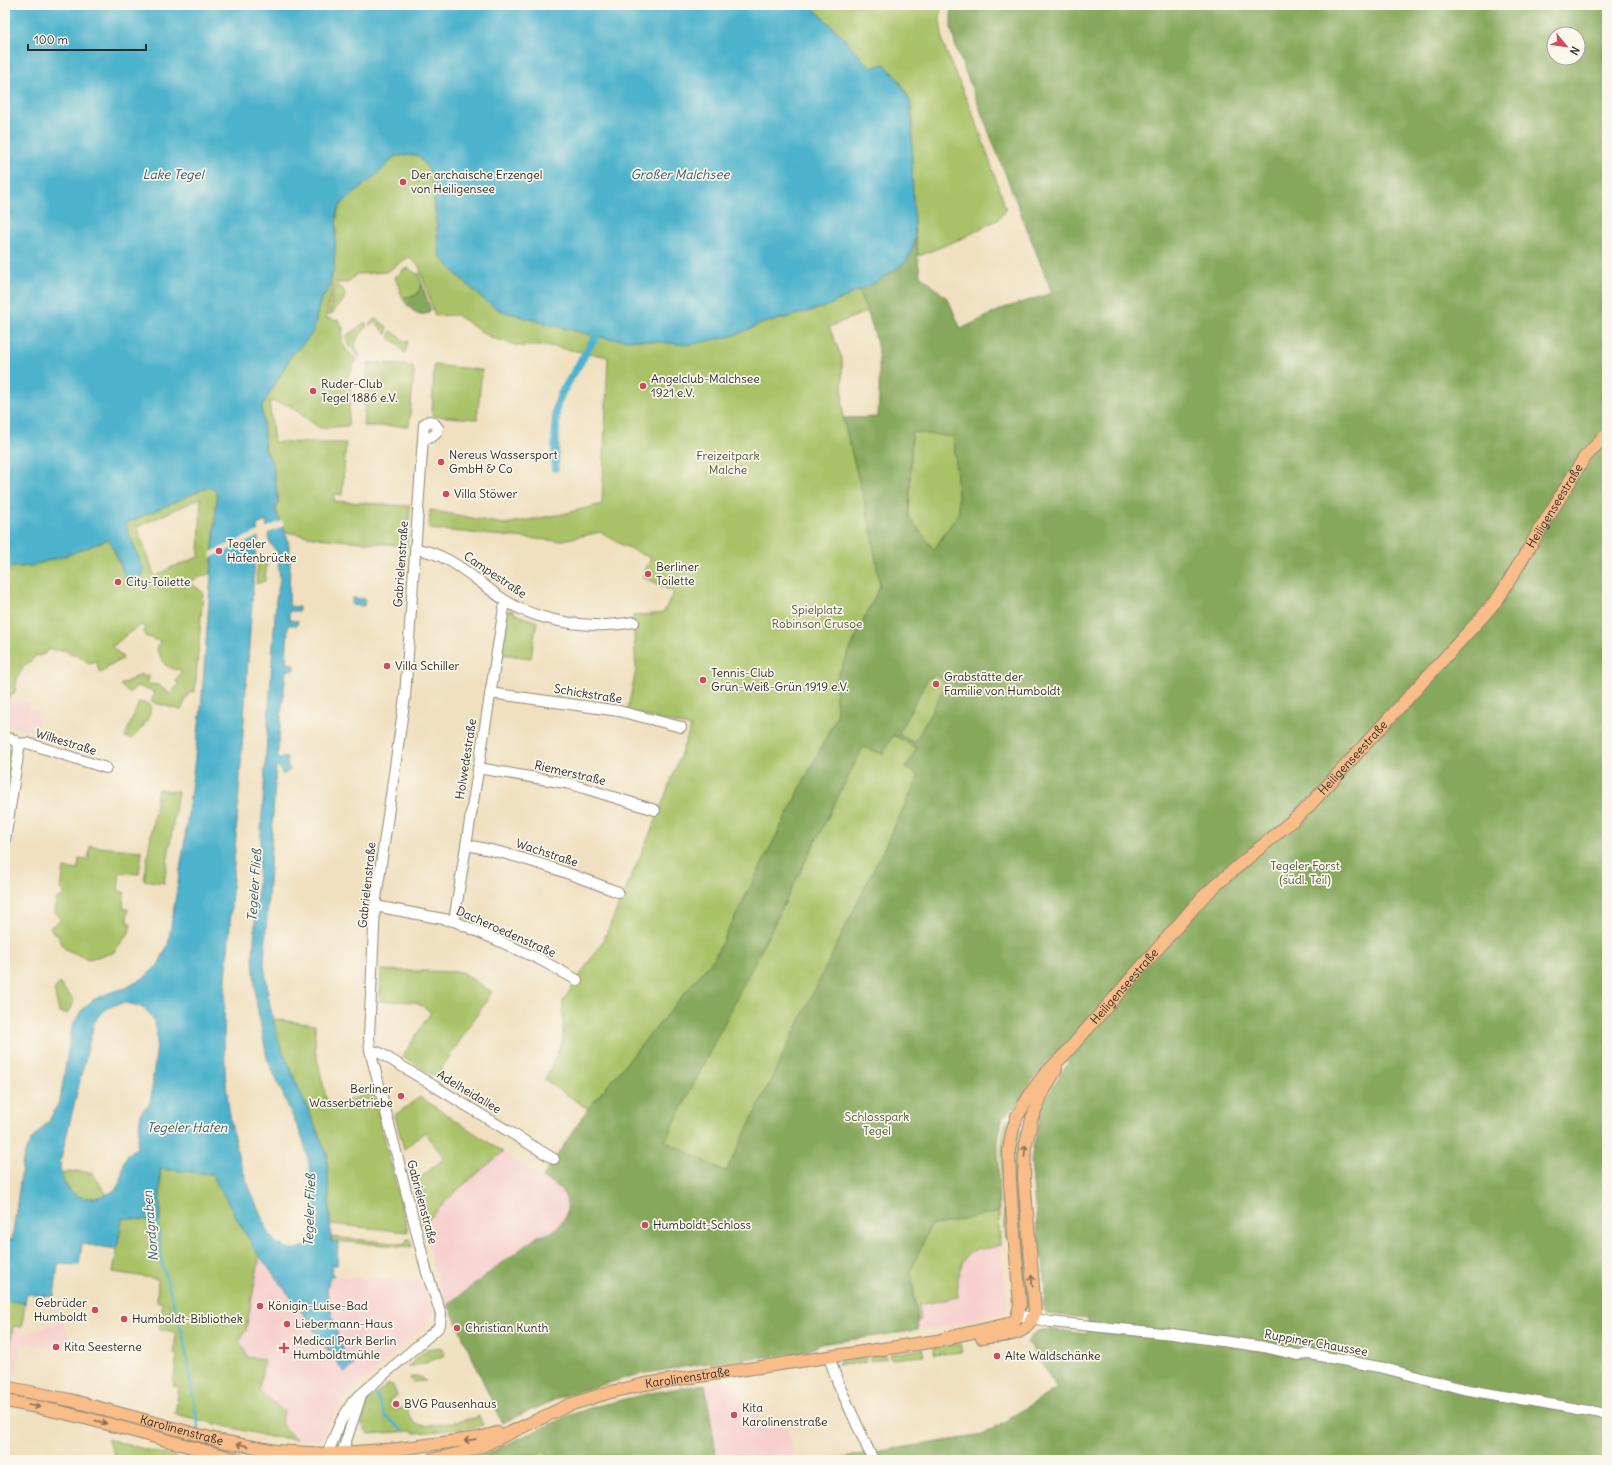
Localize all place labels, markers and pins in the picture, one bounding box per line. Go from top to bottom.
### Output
place label: Der archaische Erzengel von Heiligensee [411,167,542,196]
marker: Der archaische Erzengel von Heiligensee [398,177,408,187]
place label: Angelclub-Malchsee 1921 e.V. [651,371,760,400]
place label: Ruder-Club Tegel 1886 e.V. [321,376,398,405]
marker: Angelclub-Malchsee 1921 e.V. [638,381,648,391]
marker: Ruder-Club Tegel 1886 e.V. [308,386,318,396]
place label: Nereus Wassersport GmbH & Co [449,447,558,476]
marker: Nereus Wassersport GmbH & Co [436,457,446,467]
place label: Villa Stöwer [454,486,517,501]
marker: Villa Stöwer [441,489,451,499]
place label: Tegeler Hafenbrücke [227,536,297,565]
marker: Tegeler Hafenbrücke [214,546,224,556]
place label: Berliner Toilette [656,559,699,588]
marker: Berliner Toilette [643,569,653,579]
place label: City-Toilette [126,574,190,589]
marker: City-Toilette [113,577,123,587]
place label: Villa Schiller [395,658,460,673]
marker: Villa Schiller [382,661,392,671]
place label: Tennis-Club Grün-Weiß-Grün 1919 e.V. [711,665,849,694]
place label: Grabstätte der Familie von Humboldt [944,669,1061,698]
marker: Tennis-Club Grün-Weiß-Grün 1919 e.V. [698,675,708,685]
marker: Grabstätte der Familie von Humboldt [931,679,941,689]
place label: Berliner Wasserbetriebe [309,1081,393,1110]
marker: Berliner Wasserbetriebe [396,1091,406,1101]
place label: Humboldt-Schloss [653,1217,751,1232]
marker: Humboldt-Schloss [640,1220,650,1230]
place label: Gebrüder Humboldt [34,1295,87,1324]
place label: Königin-Luise-Bad [268,1298,368,1313]
marker: Königin-Luise-Bad [255,1301,265,1311]
marker: Gebrüder Humboldt [90,1305,100,1315]
place label: Humboldt-Bibliothek [132,1311,243,1326]
marker: Humboldt-Bibliothek [119,1314,129,1324]
place label: Liebermann-Haus [295,1316,393,1331]
marker: Liebermann-Haus [282,1319,292,1329]
place label: Christian Kunth [465,1320,548,1335]
marker: Christian Kunth [452,1323,462,1333]
place label: Medical Park Berlin Humboldtmühle [293,1333,397,1362]
place label: Kita Seesterne [64,1339,142,1354]
marker: Kita Seesterne [51,1342,61,1352]
marker: Medical Park Berlin Humboldtmühle [278,1342,290,1354]
place label: Alte Waldschänke [1005,1348,1101,1363]
marker: Alte Waldschänke [992,1351,1002,1361]
place label: BVG Pausenhaus [404,1396,497,1411]
marker: BVG Pausenhaus [391,1399,401,1409]
place label: Kita Karolinenstraße [742,1400,828,1429]
marker: Kita Karolinenstraße [729,1410,739,1420]

